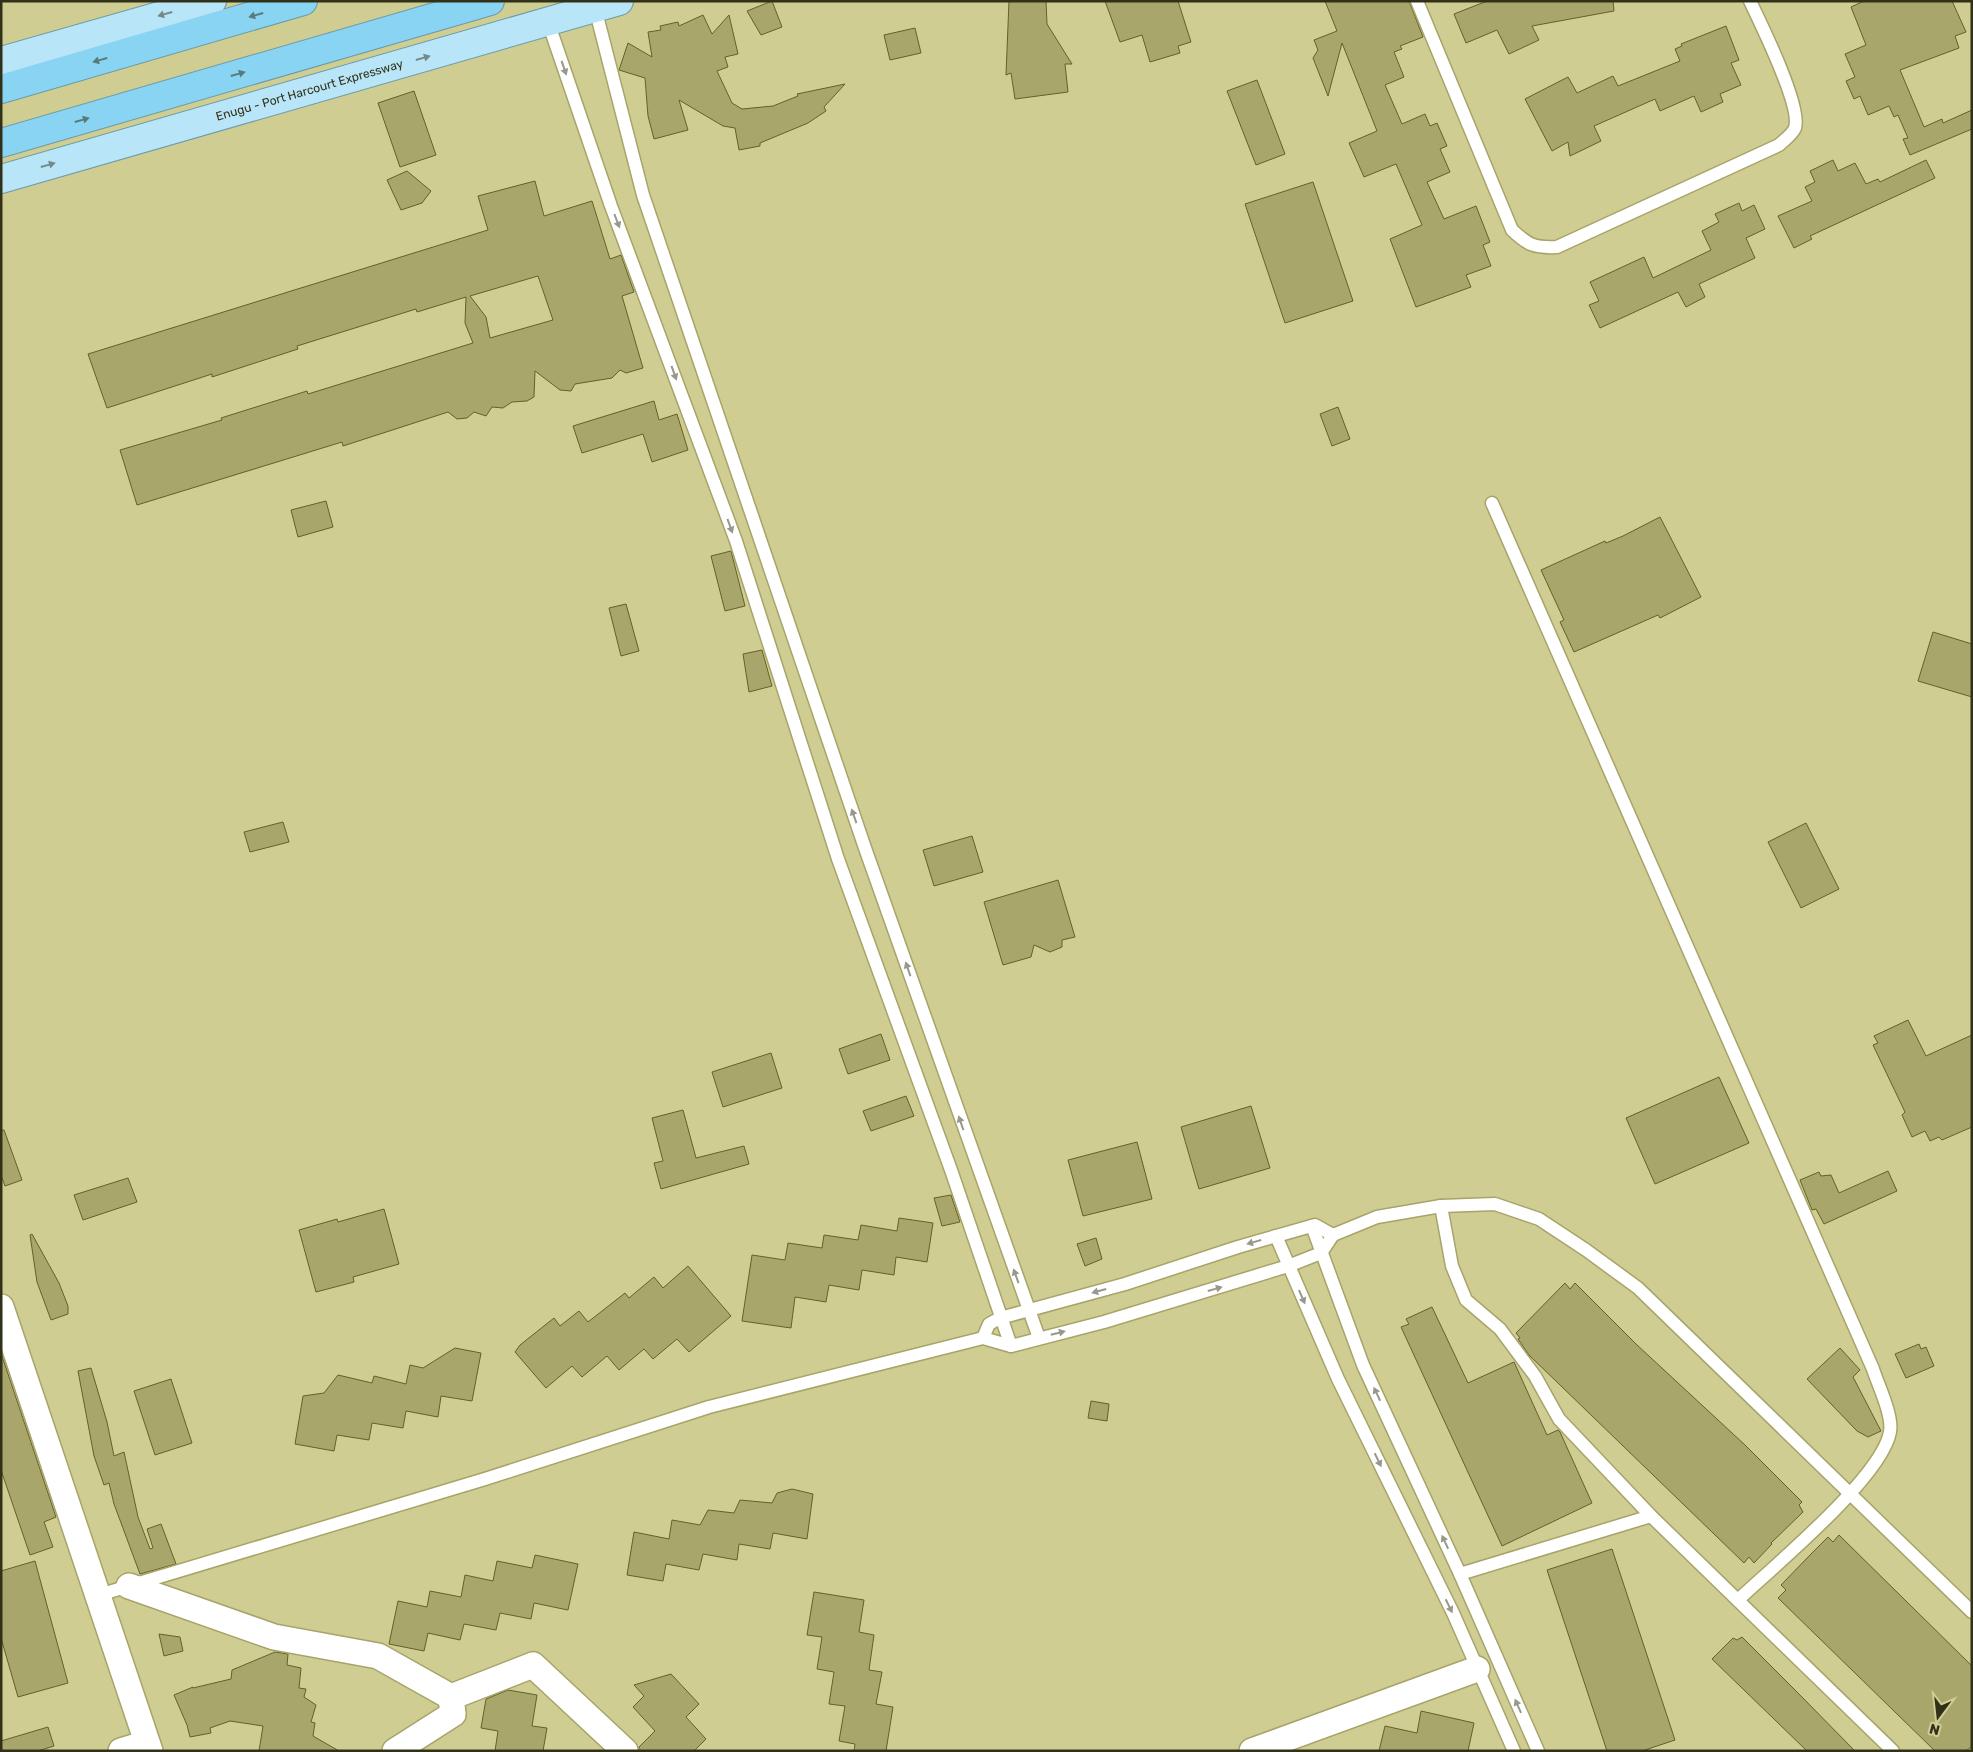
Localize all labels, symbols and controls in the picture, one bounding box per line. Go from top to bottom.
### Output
one-way arrow [157,11,172,19]
one-way arrow [248,11,263,19]
one-way arrow [415,53,430,61]
street label: Enugu - Port Harcourt Expressway [214,56,405,124]
one-way arrow [92,57,107,65]
one-way arrow [561,60,568,75]
one-way arrow [230,70,245,78]
one-way arrow [74,115,89,123]
one-way arrow [41,161,56,169]
one-way arrow [614,214,621,229]
one-way arrow [671,366,678,381]
one-way arrow [726,519,734,534]
one-way arrow [850,808,858,823]
one-way arrow [904,962,911,977]
one-way arrow [957,1115,965,1130]
one-way arrow [1246,1239,1261,1247]
one-way arrow [1012,1268,1020,1283]
one-way arrow [1207,1284,1222,1292]
one-way arrow [1091,1287,1106,1295]
one-way arrow [1298,1290,1306,1304]
one-way arrow [1051,1329,1066,1337]
one-way arrow [1372,1387,1380,1401]
one-way arrow [1374,1453,1382,1467]
one-way arrow [1441,1535,1449,1549]
one-way arrow [1445,1599,1453,1613]
north arrow [1913,1692,1963,1742]
one-way arrow [1513,1699,1521,1713]
text: N [1928,1720,1942,1739]

